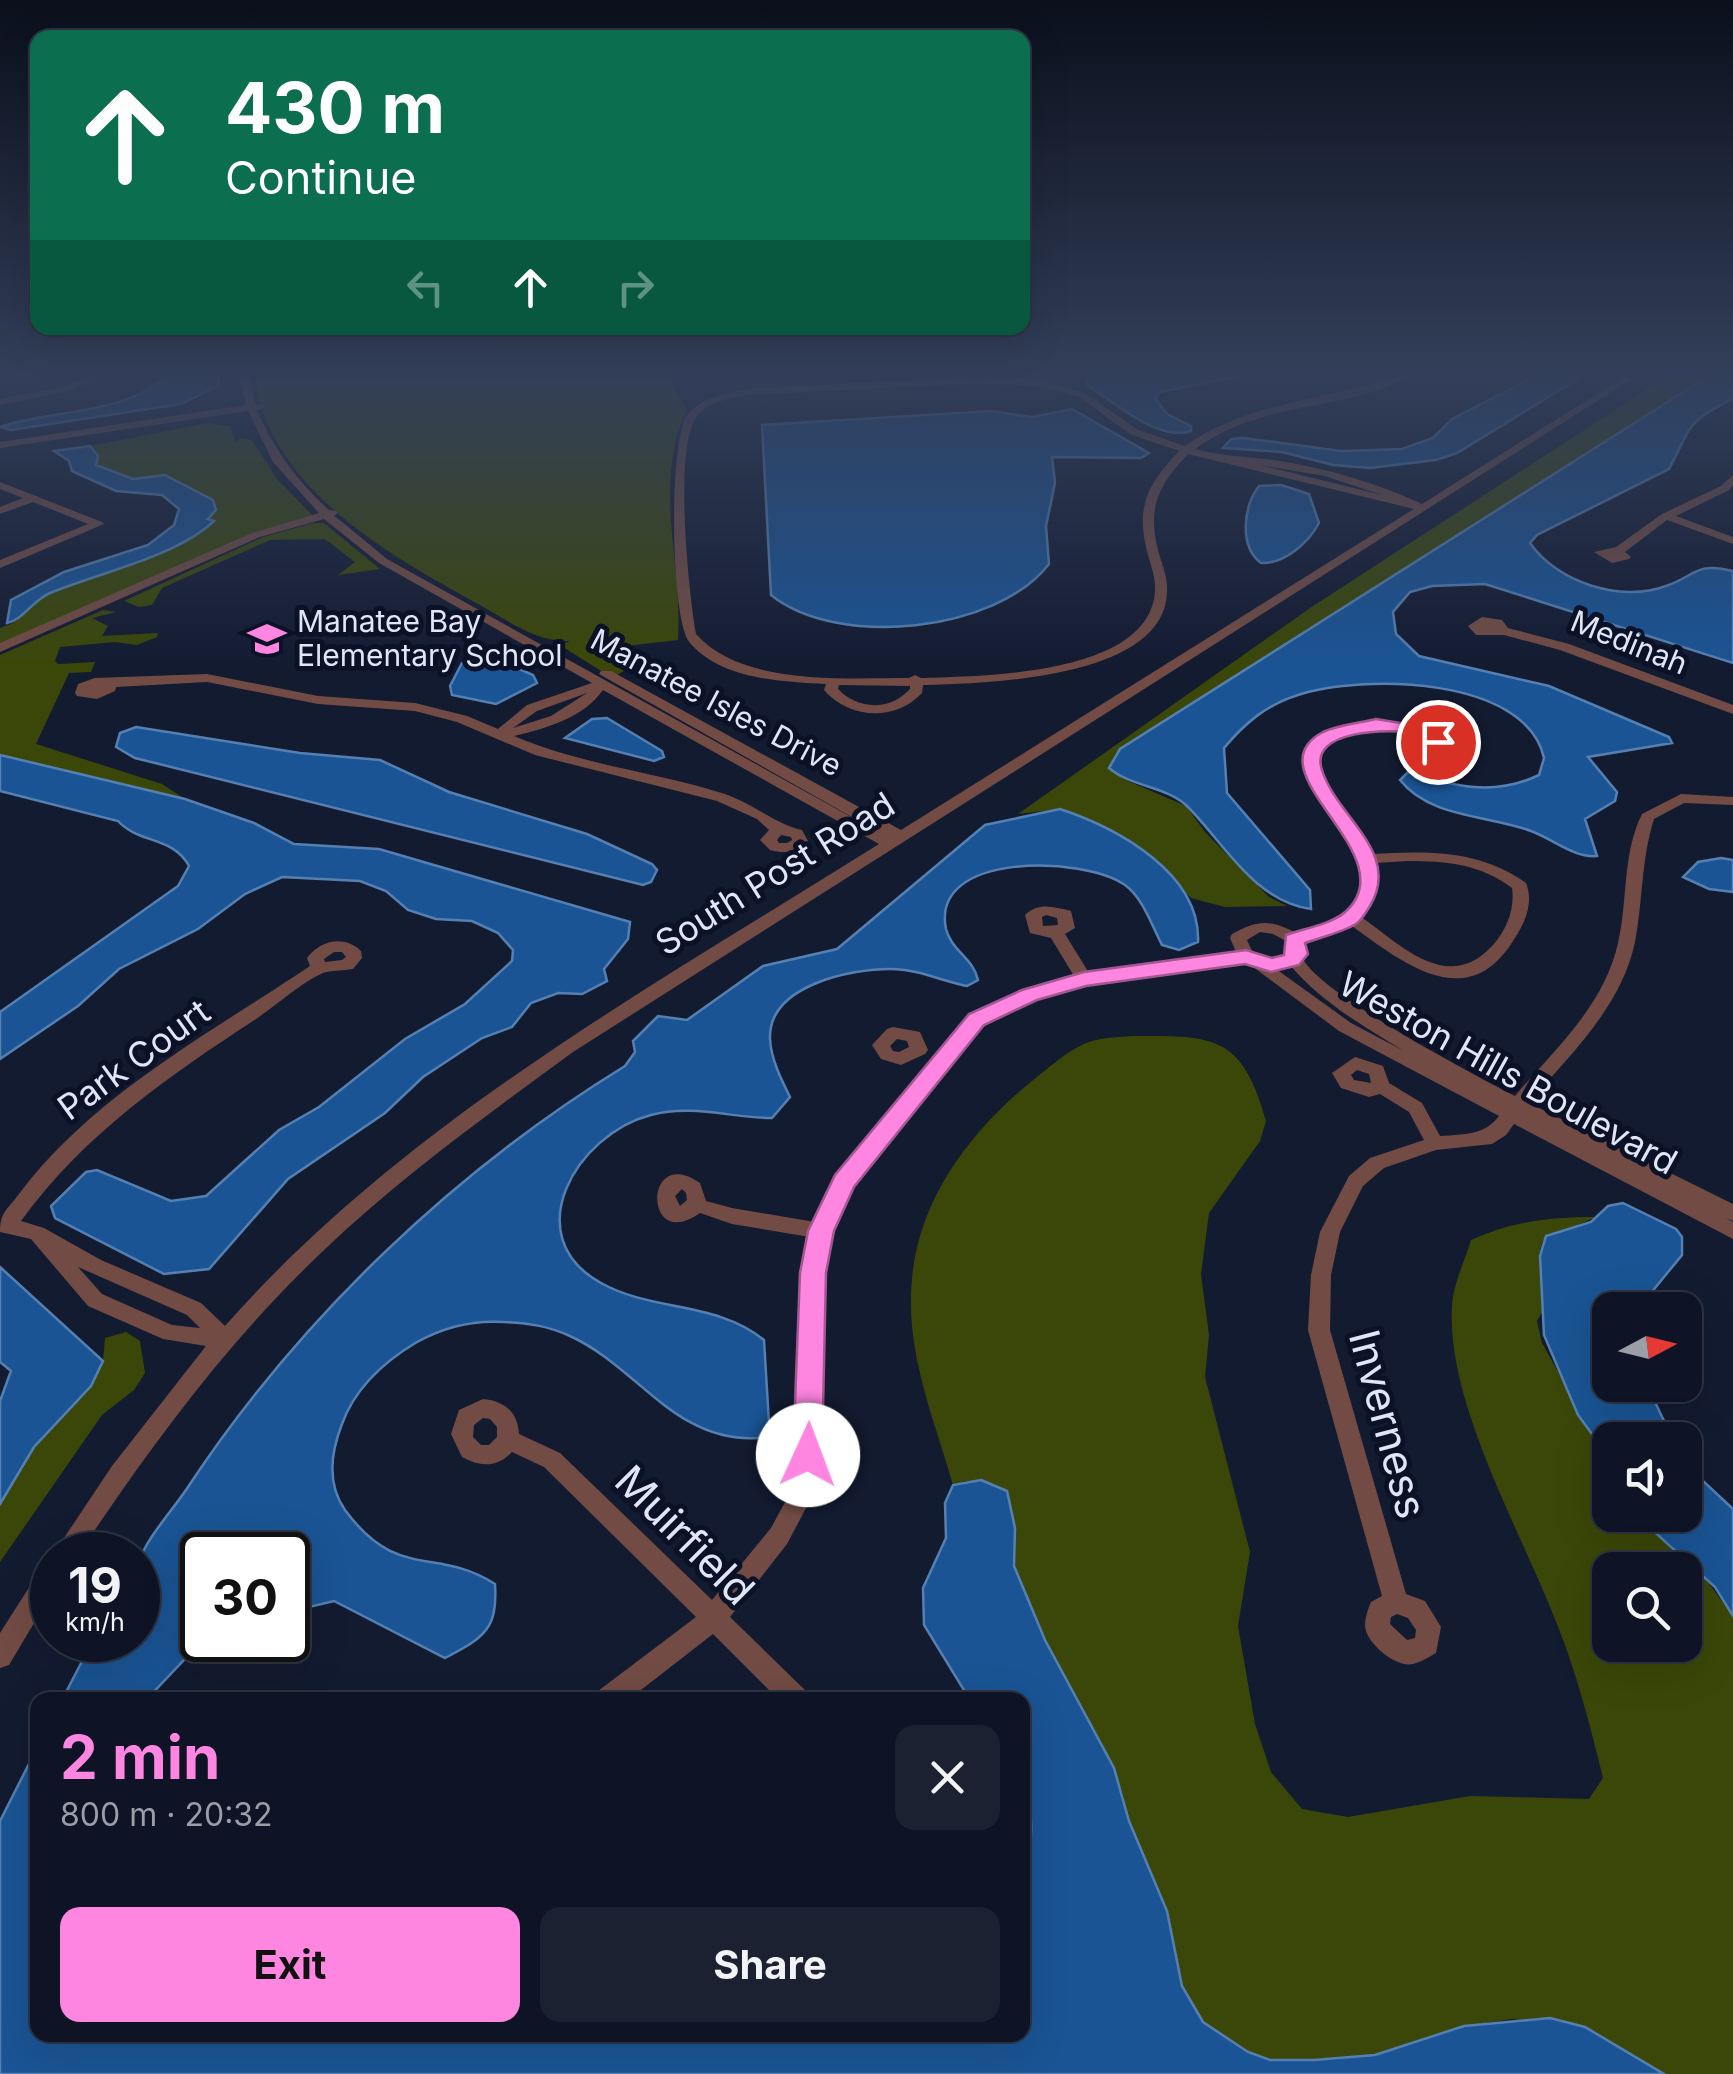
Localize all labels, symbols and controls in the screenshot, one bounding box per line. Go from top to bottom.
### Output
text: 430 m [225,65,445,150]
icon: ahead [60,70,190,200]
text: Continue [225,150,417,205]
icon: left [398,260,453,315]
icon: ahead [503,260,558,315]
icon: right [608,260,663,315]
street label: Medinah [1566,602,1693,682]
place label: Manatee Bay Elementary School [297,603,563,673]
school or university icon: Manatee Bay Elementary School [246,618,288,660]
street label: Manatee Isles Drive [585,621,848,783]
pin [1396,700,1481,785]
icon: arrive [1411,715,1466,770]
street label: South Post Road [647,783,902,963]
street label: Weston Hills Boulevard [1332,962,1685,1183]
street label: Park Court [49,990,217,1128]
north arrow [1592,1292,1702,1402]
map controls [1592,1292,1702,1662]
street label: Inverness [1339,1324,1438,1524]
position arrow [756,1403,860,1507]
button: sound [1592,1422,1702,1532]
street label: Muirfield [605,1455,765,1615]
speed limit sign: 30 [180,1532,310,1662]
button: search [1592,1552,1702,1662]
text: 19 [68,1555,122,1615]
text: km/h [65,1607,125,1637]
text: 2 min [60,1721,220,1793]
button: close [895,1725,1000,1830]
text: 800 m · 20:32 [60,1795,273,1834]
button: Exit [60,1907,520,2022]
button: Share [540,1907,1000,2022]

